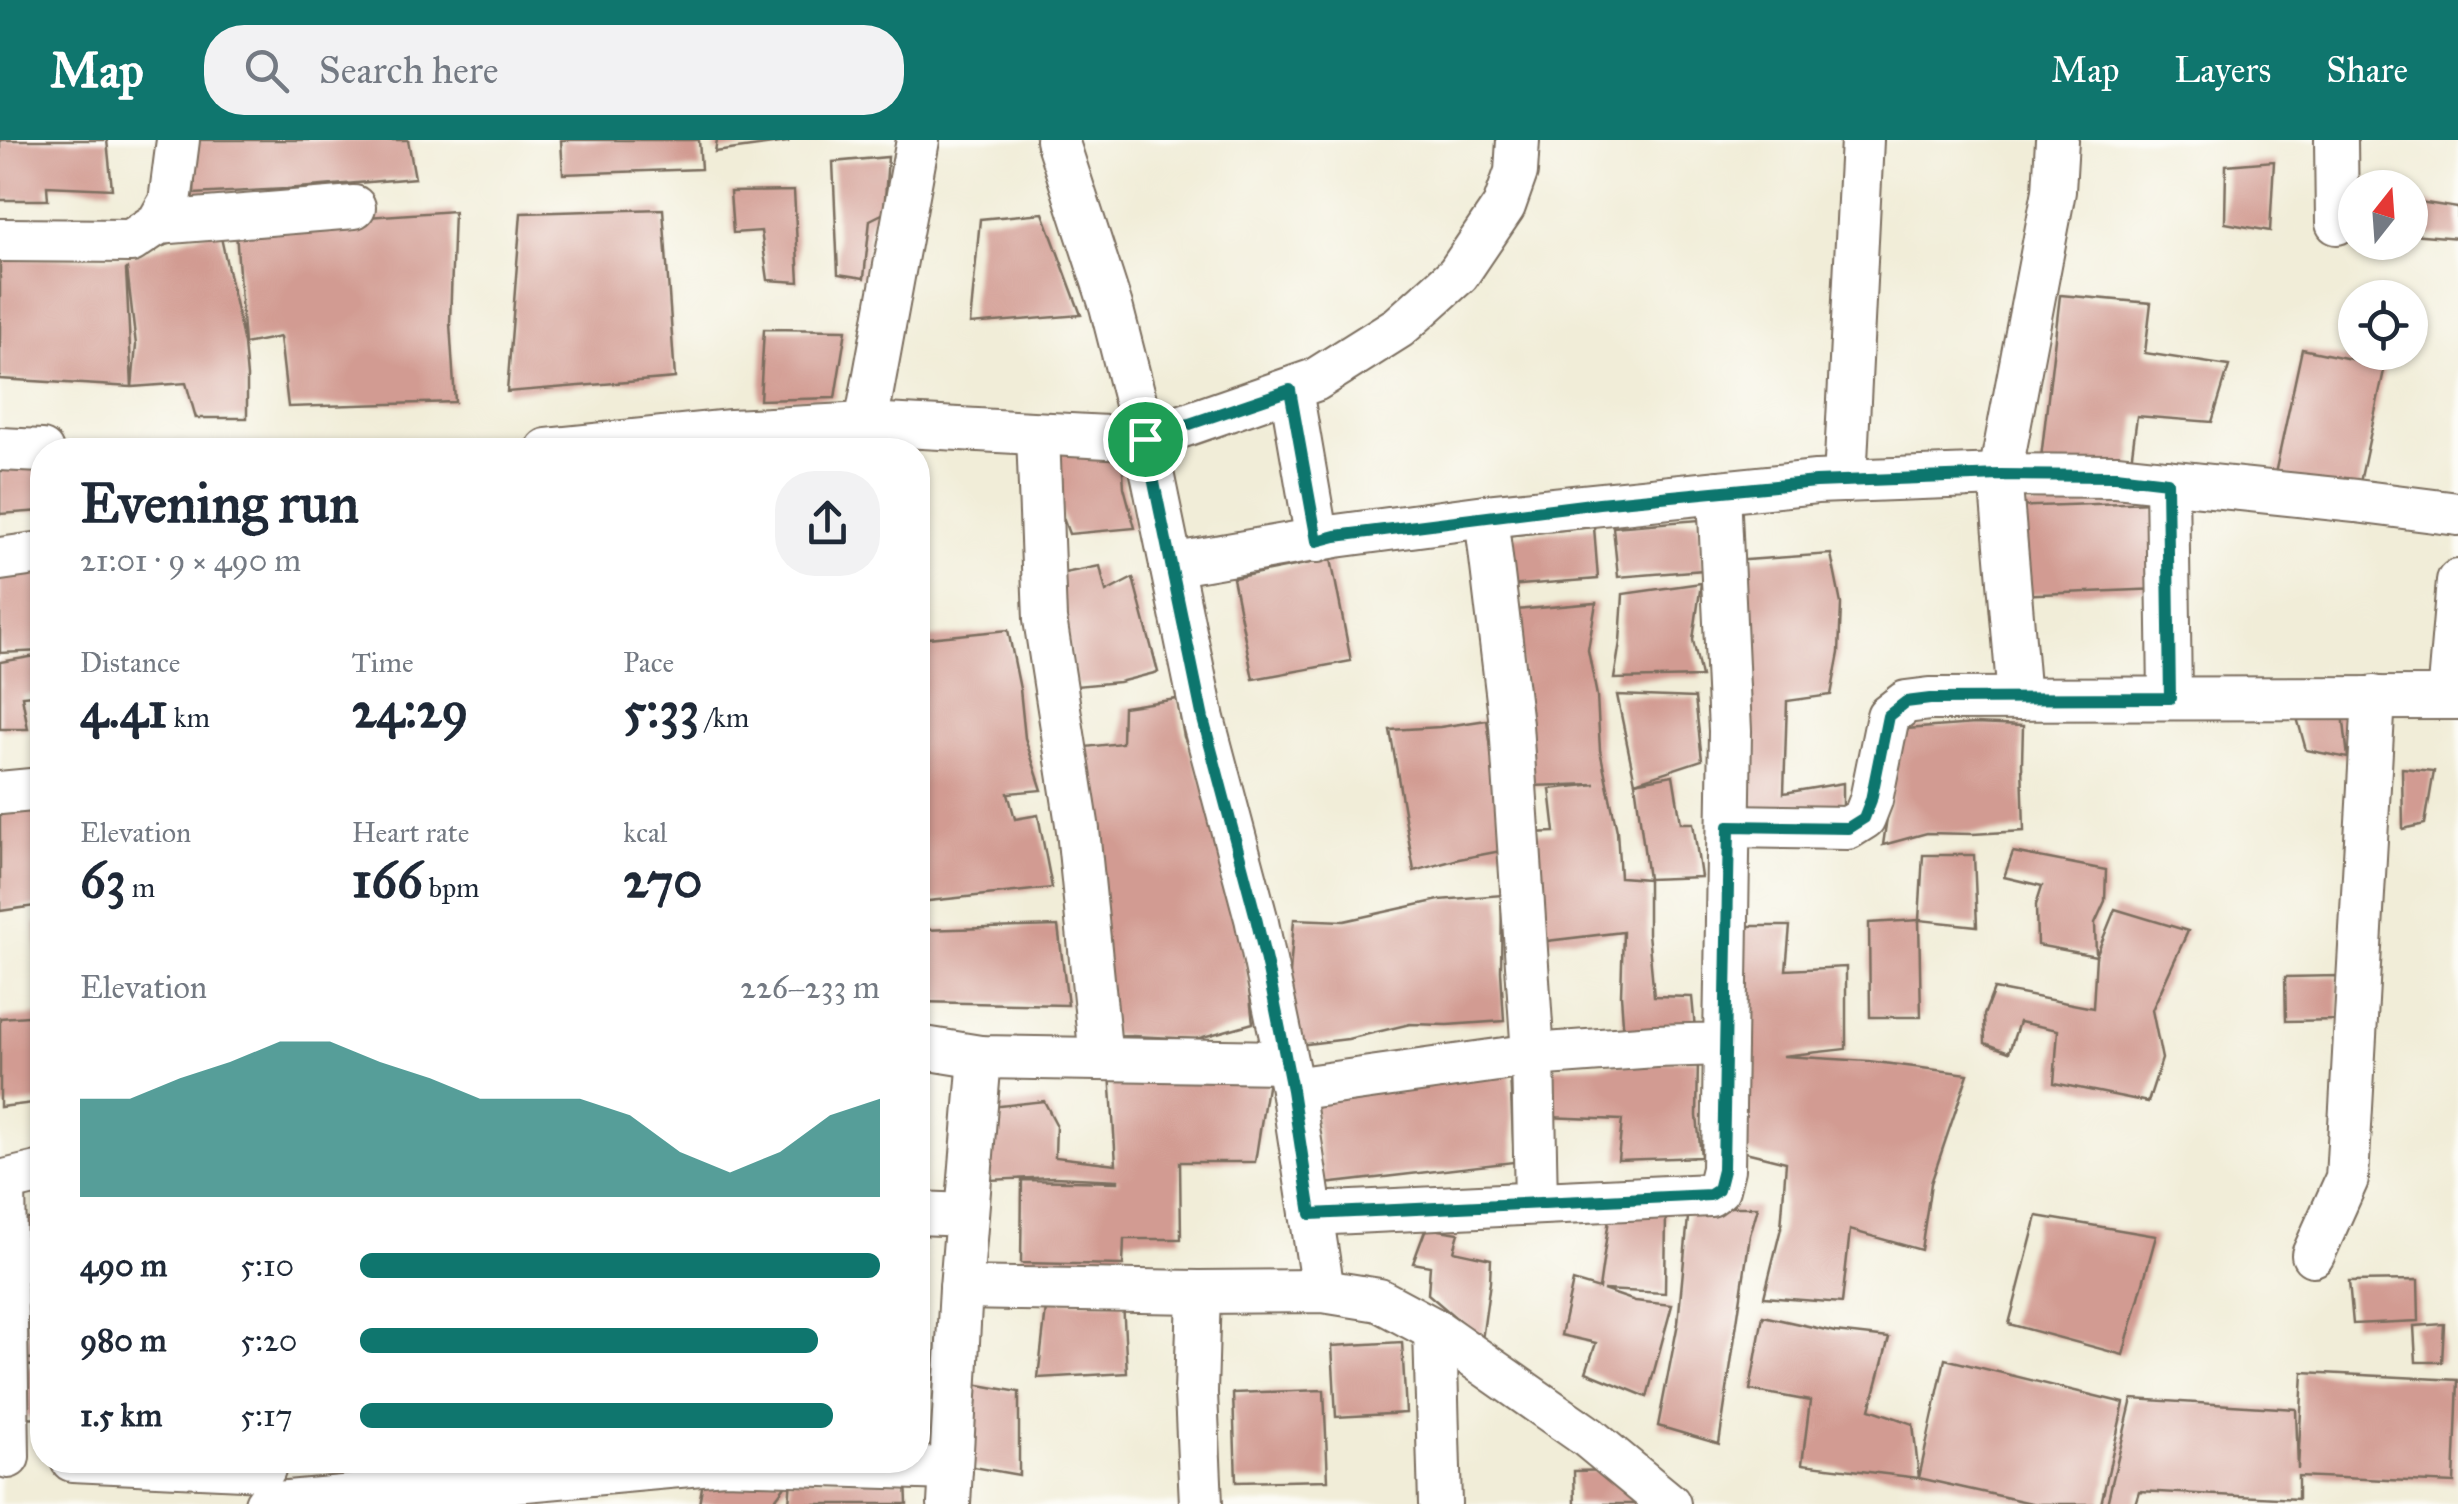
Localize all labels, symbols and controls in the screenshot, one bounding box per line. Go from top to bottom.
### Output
search box [204,25,904,115]
text: Map [50,41,144,100]
icon: search [239,43,294,98]
text: Search here [319,47,499,93]
text: Map [2051,49,2119,92]
text: Layers [2174,49,2271,92]
text: Share [2326,49,2408,92]
north arrow [2338,170,2428,260]
map controls [2338,170,2428,370]
button: locate [2338,280,2428,370]
pin [1103,397,1188,482]
icon: arrive [1118,412,1173,467]
text: Evening run [80,470,359,537]
button: share [775,471,880,576]
text: 21:01 · 9 × 490 m [80,541,301,580]
text: Distance [80,645,180,680]
text: Time [352,645,414,680]
text: Pace [623,645,674,680]
text: 4.41 [80,680,167,741]
text: 24:29 [352,680,468,741]
text: 5:33 [623,680,699,741]
text: km [167,700,210,735]
text: /km [699,700,749,735]
text: Elevation [80,815,191,850]
text: Heart rate [352,815,469,850]
text: kcal [623,815,667,850]
text: 63 [80,850,126,911]
text: 166 [352,850,423,911]
text: 270 [623,850,702,911]
text: m [126,870,155,905]
text: bpm [423,870,480,905]
text: Elevation [80,968,207,1007]
text: 226–233 m [740,968,880,1007]
text: 490 m [80,1246,167,1285]
text: 5:10 [240,1246,294,1285]
text: 980 m [80,1321,167,1360]
text: 5:20 [240,1321,297,1360]
text: 1.5 km [80,1396,162,1435]
text: 5:17 [240,1396,293,1435]

